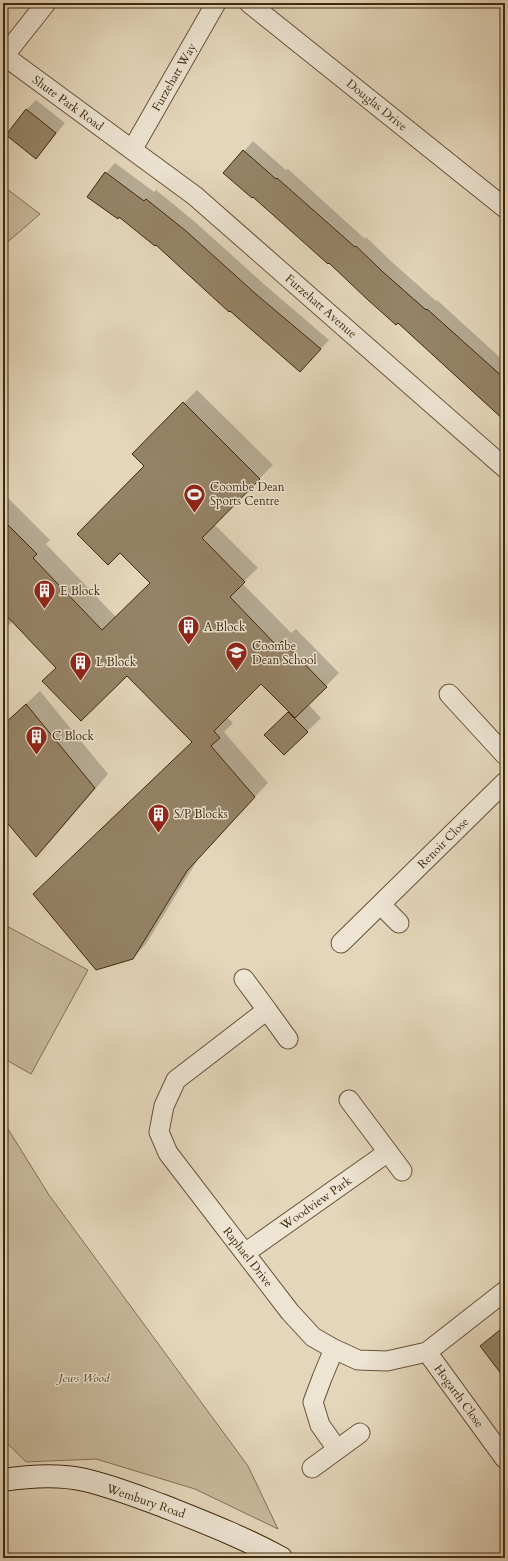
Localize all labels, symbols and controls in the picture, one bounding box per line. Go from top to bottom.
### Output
street label: Furzehatt Way [148,40,200,114]
street label: Shute Park Road [29,72,107,135]
street label: Douglas Drive [343,75,411,135]
street label: Furzehatt Avenue [282,270,360,342]
place label: Coombe Dean Sports Centre [210,479,285,509]
sports icon: Coombe Dean Sports Centre [182,481,208,514]
building icon: E Block [31,578,57,611]
place label: E Block [60,583,101,599]
building icon: A Block [176,614,202,647]
place label: A Block [204,619,246,635]
place label: Coombe Dean School [252,638,317,668]
school or university icon: Coombe Dean School [224,640,250,673]
building icon: L Block [68,649,94,682]
place label: L Block [96,654,137,670]
building icon: C Block [23,723,49,756]
place label: C Block [52,728,95,744]
building icon: S/P Blocks [145,801,171,834]
place label: S/P Blocks [174,806,228,822]
street label: Renoir Close [414,814,472,872]
street label: Woodview Park [276,1172,355,1234]
street label: Raphael Drive [219,1224,277,1290]
street label: Hogarth Close [431,1361,487,1431]
park label: Jews Wood [55,1370,111,1386]
street label: Wembury Road [104,1480,188,1522]

